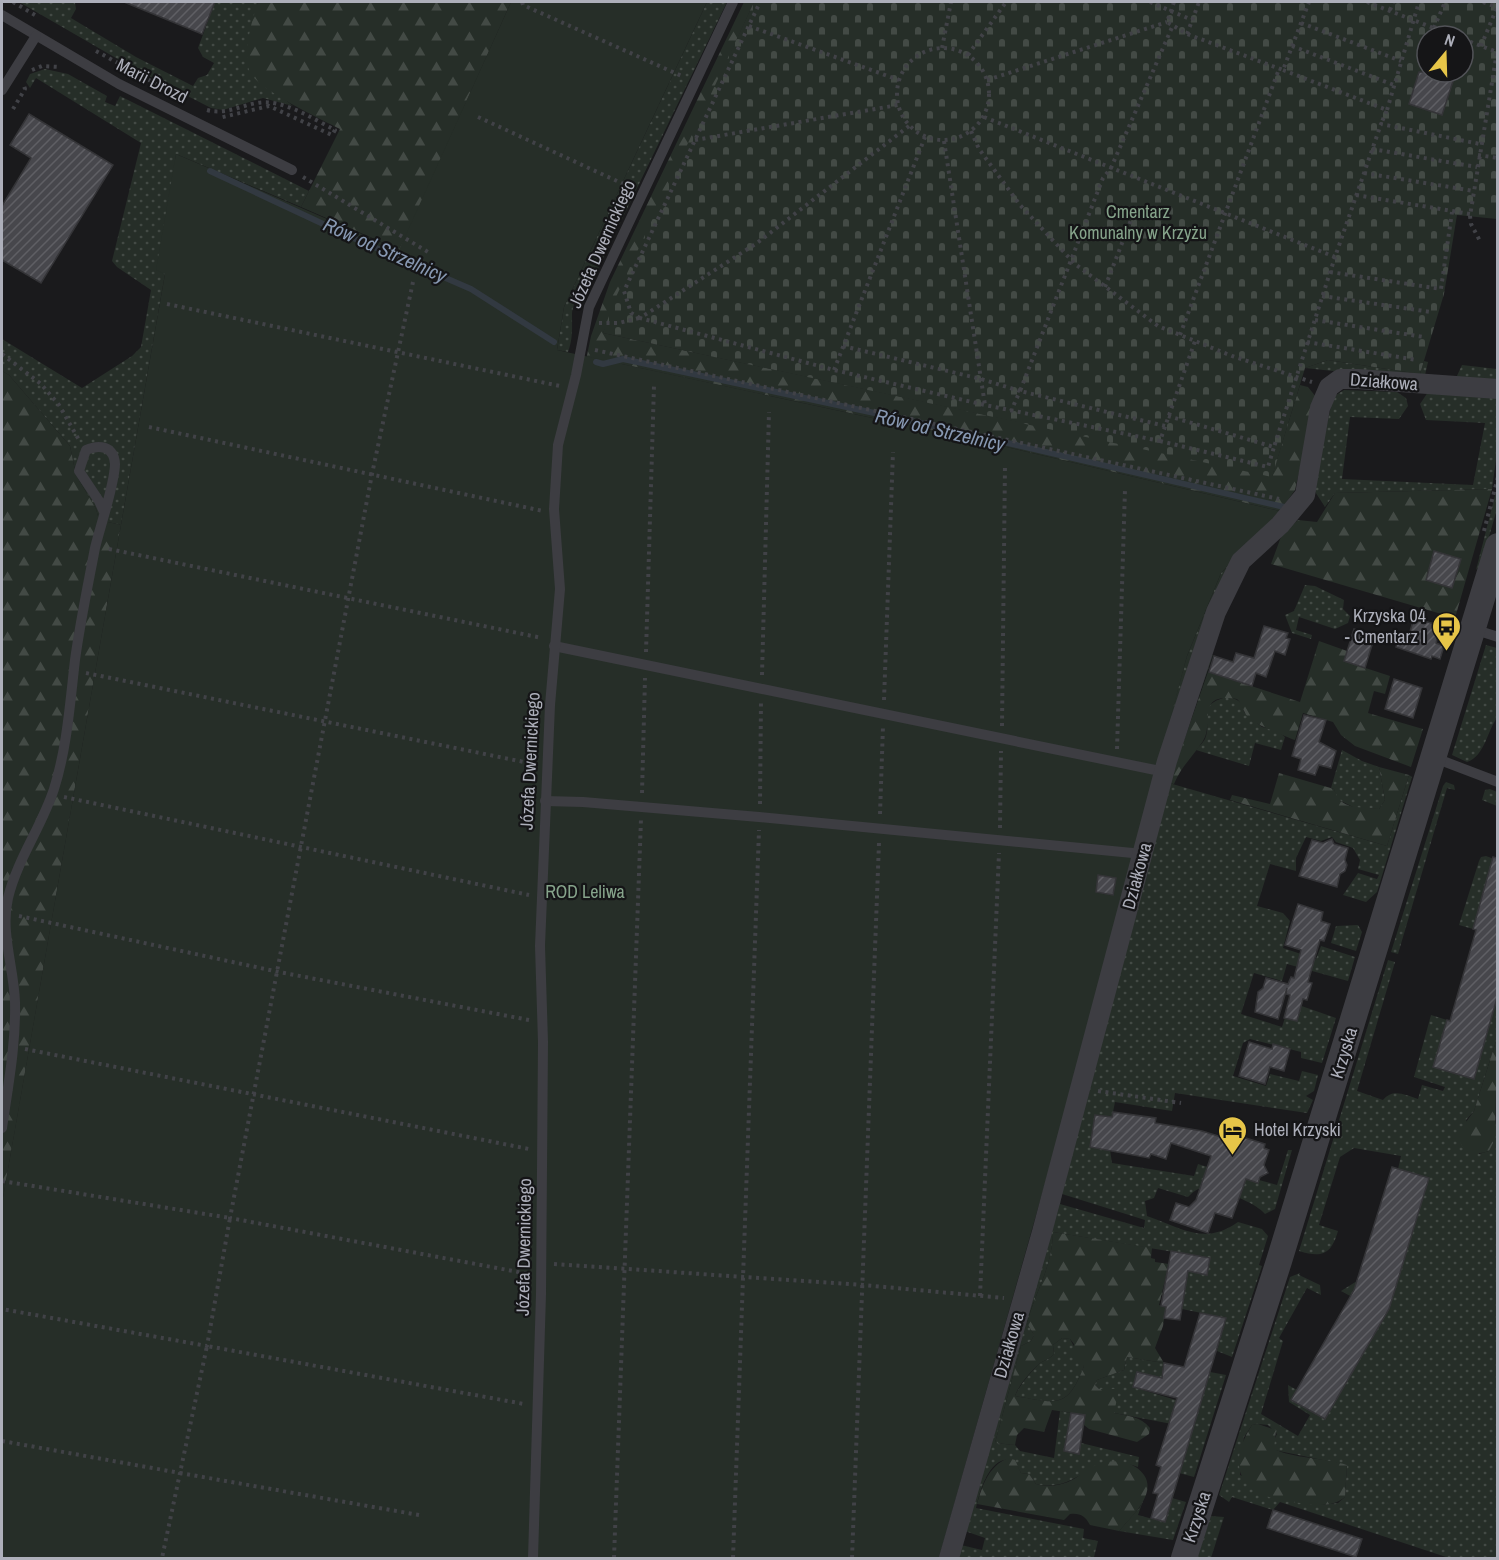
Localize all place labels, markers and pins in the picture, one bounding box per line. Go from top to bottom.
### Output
place label: Krzyska 04 - Cmentarz I [1345,603,1426,649]
bus stop icon: Krzyska 04 - Cmentarz I [1431,610,1463,652]
hotel icon: Hotel Krzyski [1217,1114,1249,1156]
place label: Hotel Krzyski [1254,1117,1341,1142]

